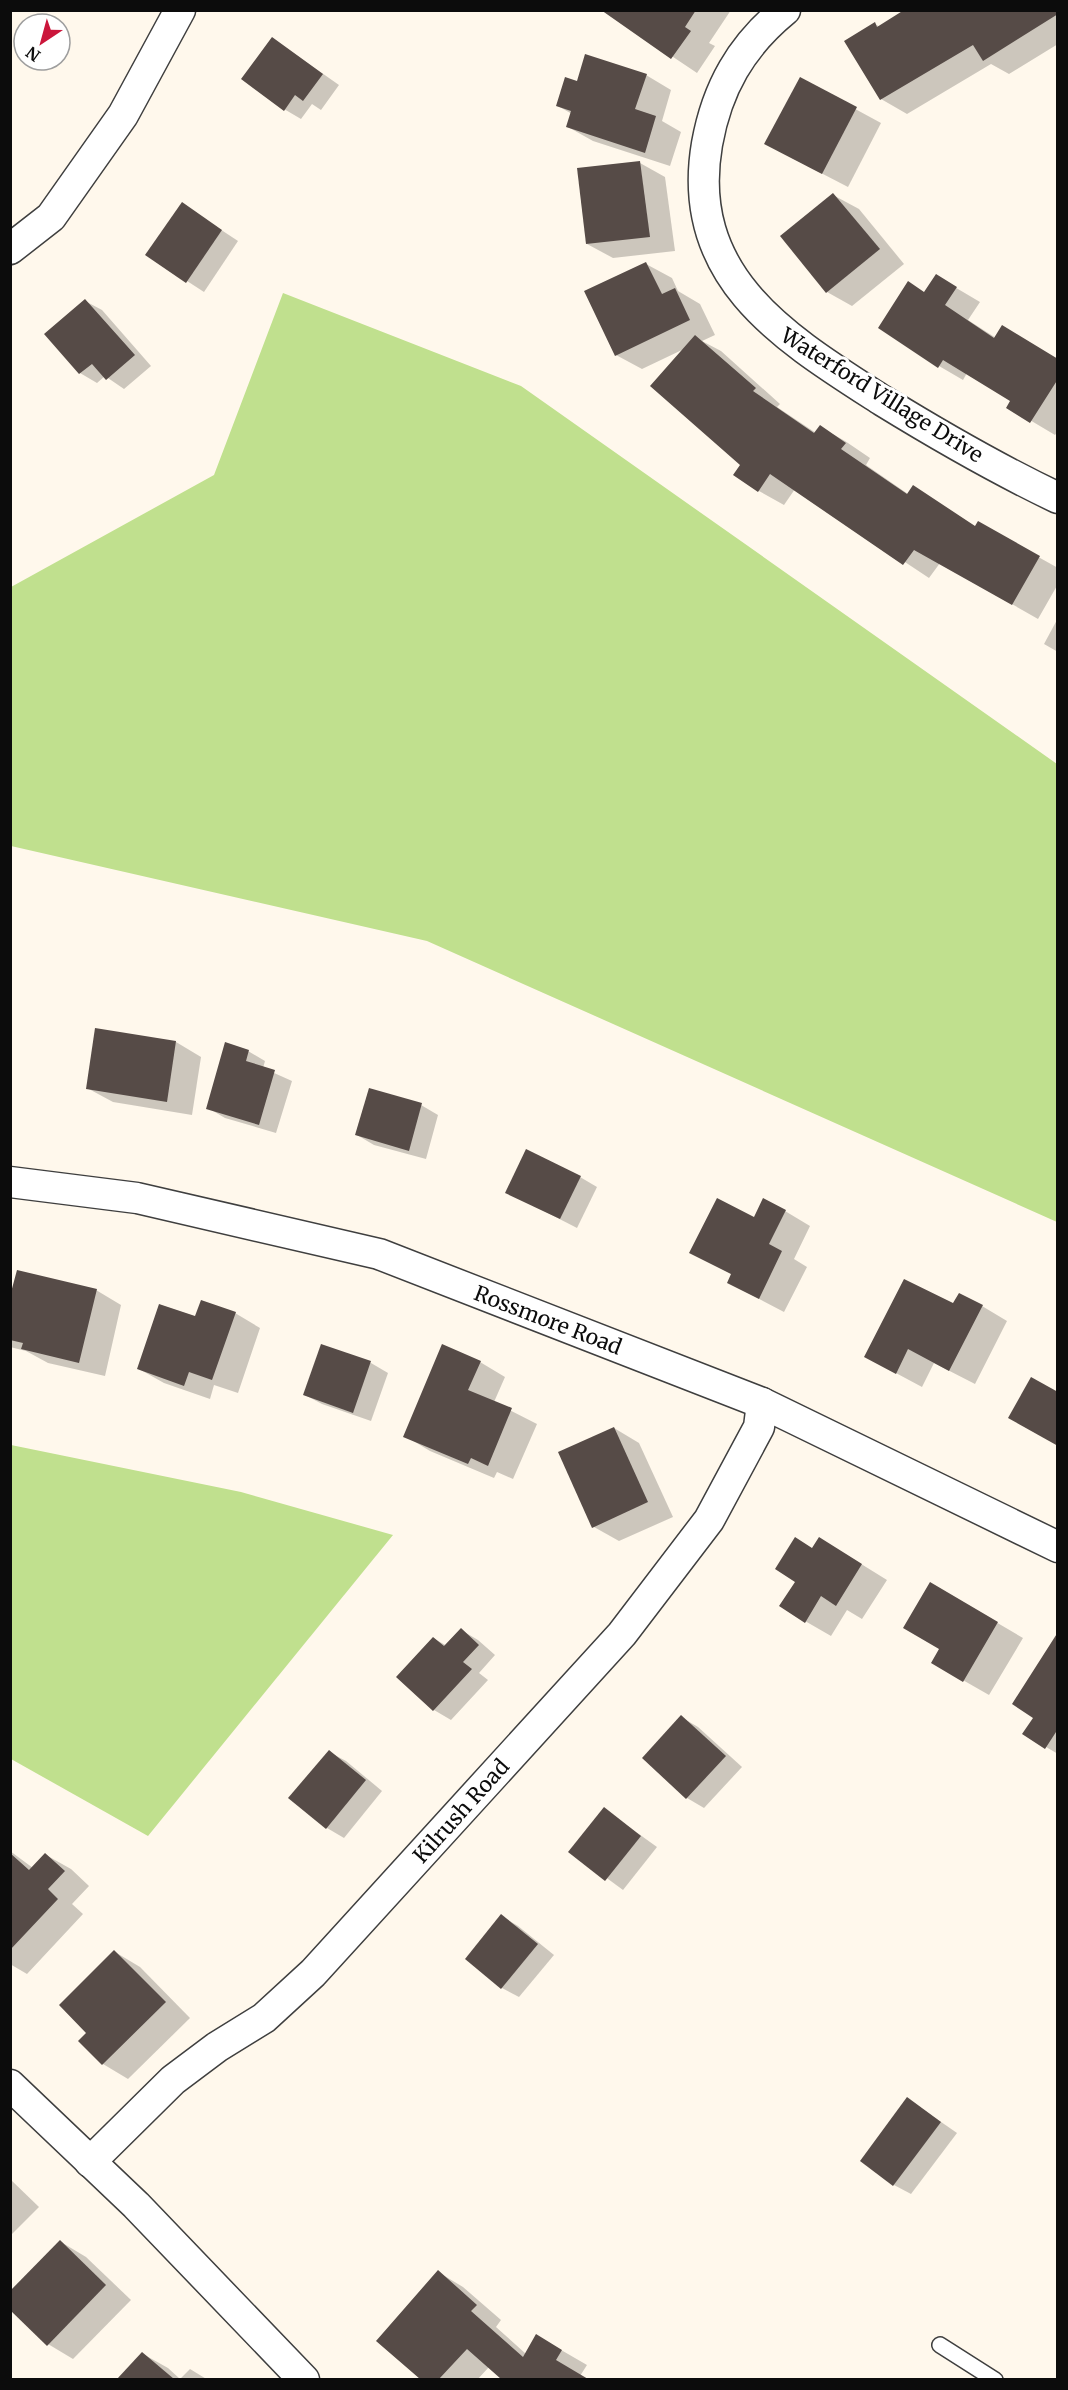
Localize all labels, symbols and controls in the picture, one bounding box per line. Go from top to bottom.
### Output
north arrow [12,12,72,72]
text: N [22,42,44,66]
street label: Waterford Village Drive [775,321,988,468]
street label: Rossmore Road [470,1279,626,1361]
street label: Kilrush Road [407,1753,515,1869]

